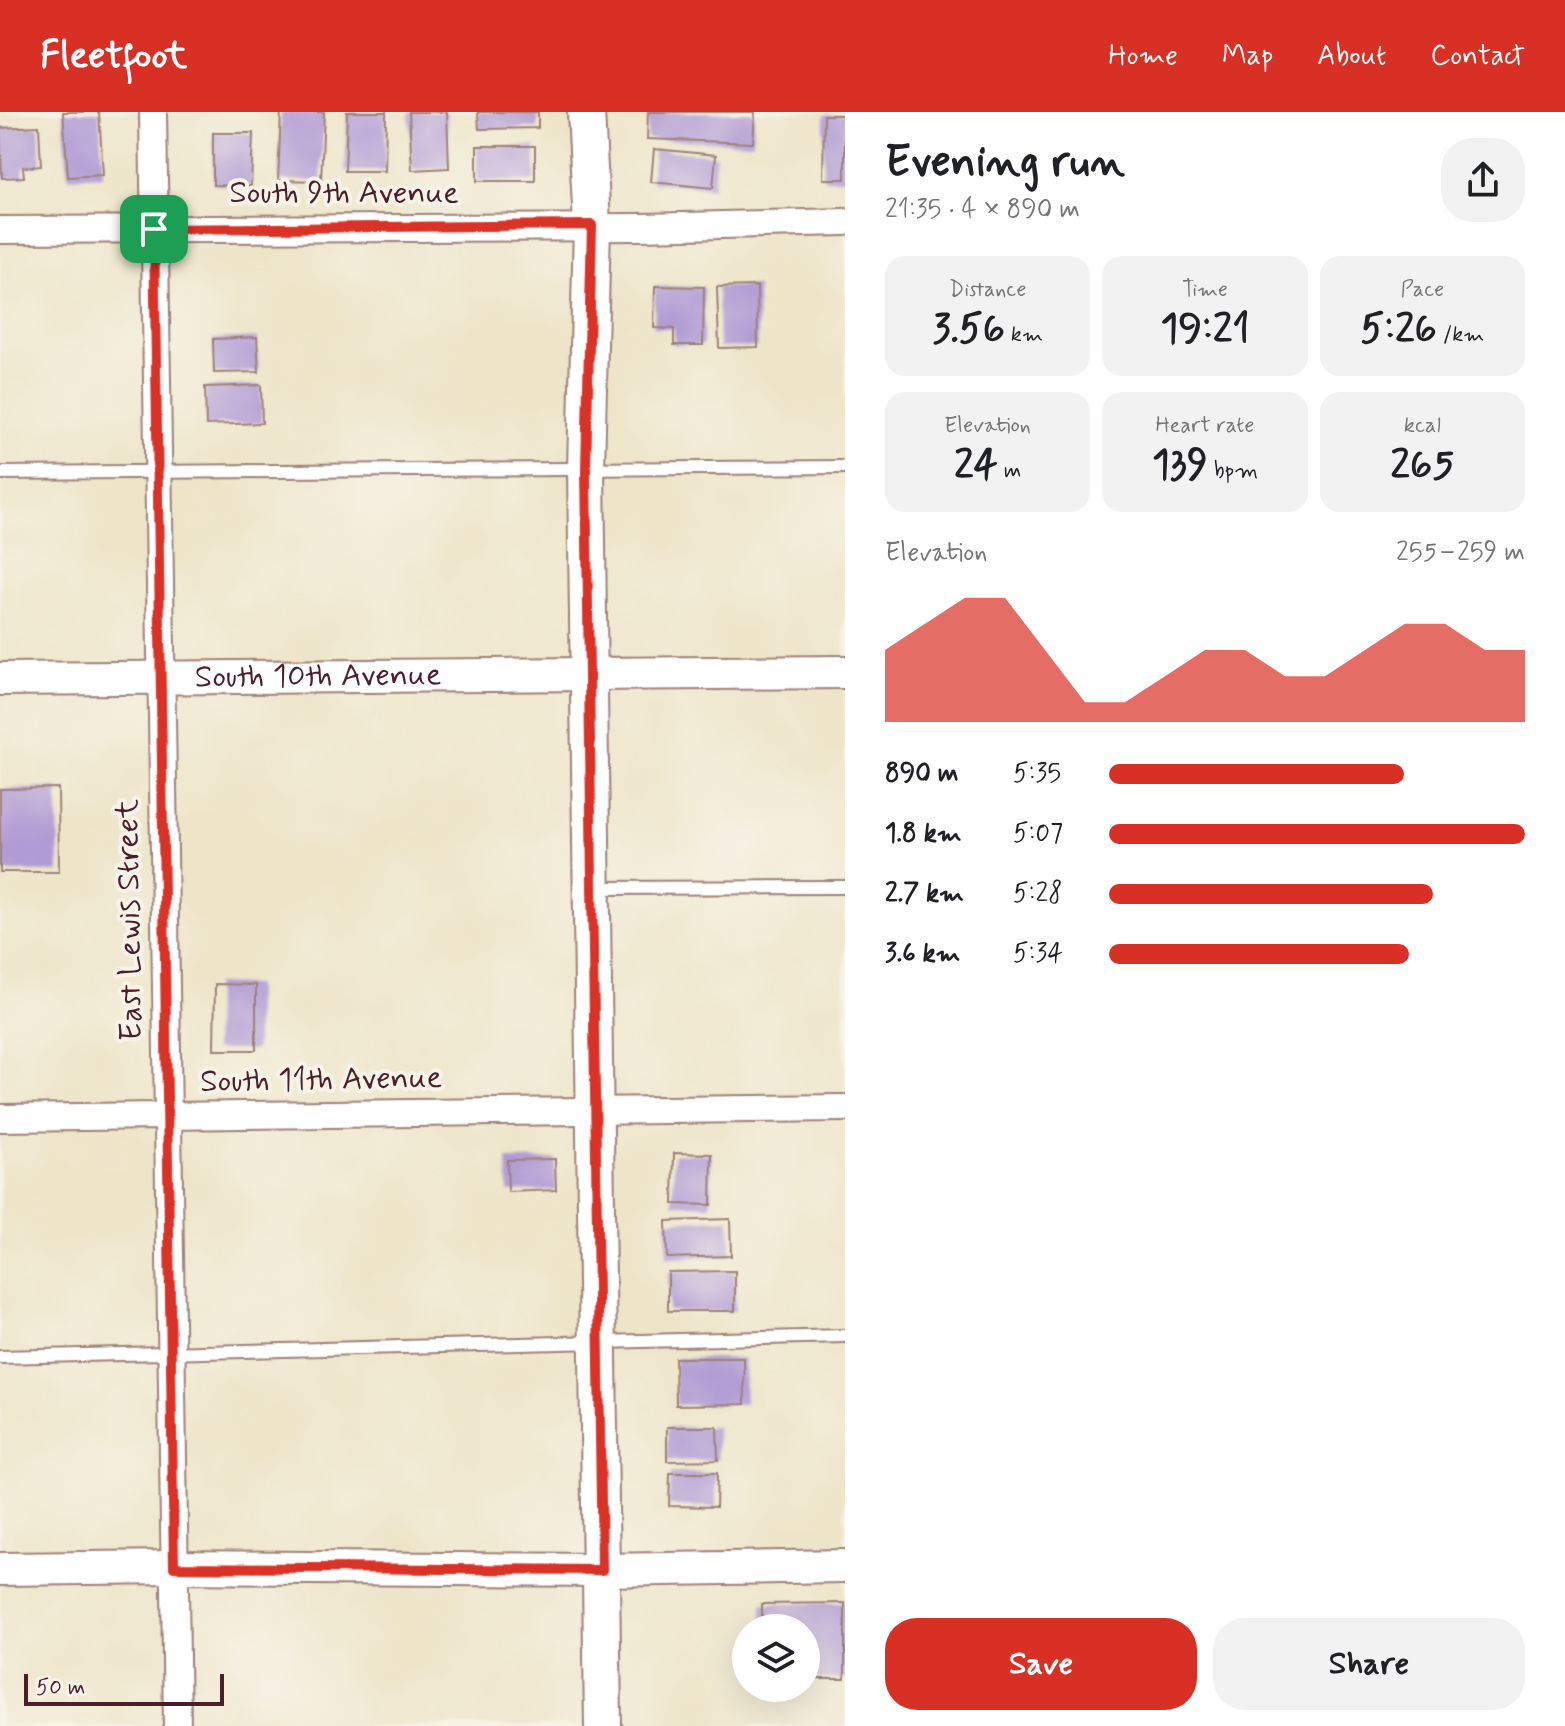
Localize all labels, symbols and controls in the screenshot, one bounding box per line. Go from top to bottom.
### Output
text: Fleetfoot [40,32,187,81]
text: Home [1108,38,1178,75]
text: Map [1222,38,1273,75]
text: About [1317,38,1386,75]
text: Contact [1430,38,1525,75]
text: Evening run [885,134,1125,192]
button: share [1441,138,1525,222]
street label: South 9th Avenue [229,172,459,214]
text: 21:35 · 4 × 890 m [885,193,1080,227]
pin [120,195,188,263]
icon: arrive [132,207,176,251]
text: Distance [949,276,1026,304]
text: Time [1182,276,1228,304]
text: Pace [1400,276,1444,304]
text: 3.56 [932,304,1005,356]
text: 19:21 [1160,304,1250,356]
text: 5:26 [1360,304,1437,356]
text: km [1005,321,1043,349]
text: /km [1437,321,1484,349]
text: Elevation [944,412,1031,440]
text: Heart rate [1156,412,1254,440]
text: kcal [1404,412,1441,440]
text: 24 [954,440,998,492]
text: 139 [1152,440,1208,492]
text: 265 [1390,440,1454,492]
text: m [998,457,1021,485]
text: bpm [1208,457,1258,485]
text: Elevation [885,536,987,570]
text: 255–259 m [1396,536,1525,570]
street label: South 10th Avenue [194,654,442,698]
text: 890 m [885,757,959,791]
text: 5:35 [1013,757,1061,791]
street label: East Lewis Street [107,799,153,1041]
text: 1.8 km [885,817,962,851]
text: 5:07 [1013,817,1063,851]
text: 2.7 km [885,877,964,911]
text: 5:28 [1013,877,1063,911]
text: 3.6 km [885,937,960,971]
text: 5:34 [1013,937,1063,971]
street label: South 11th Avenue [200,1057,442,1103]
map controls [732,1614,820,1702]
button: layers [732,1614,820,1702]
button: Save [885,1618,1197,1710]
button: Share [1213,1618,1525,1710]
scale bar [24,1670,224,1706]
text: 50 m [36,1674,85,1702]

